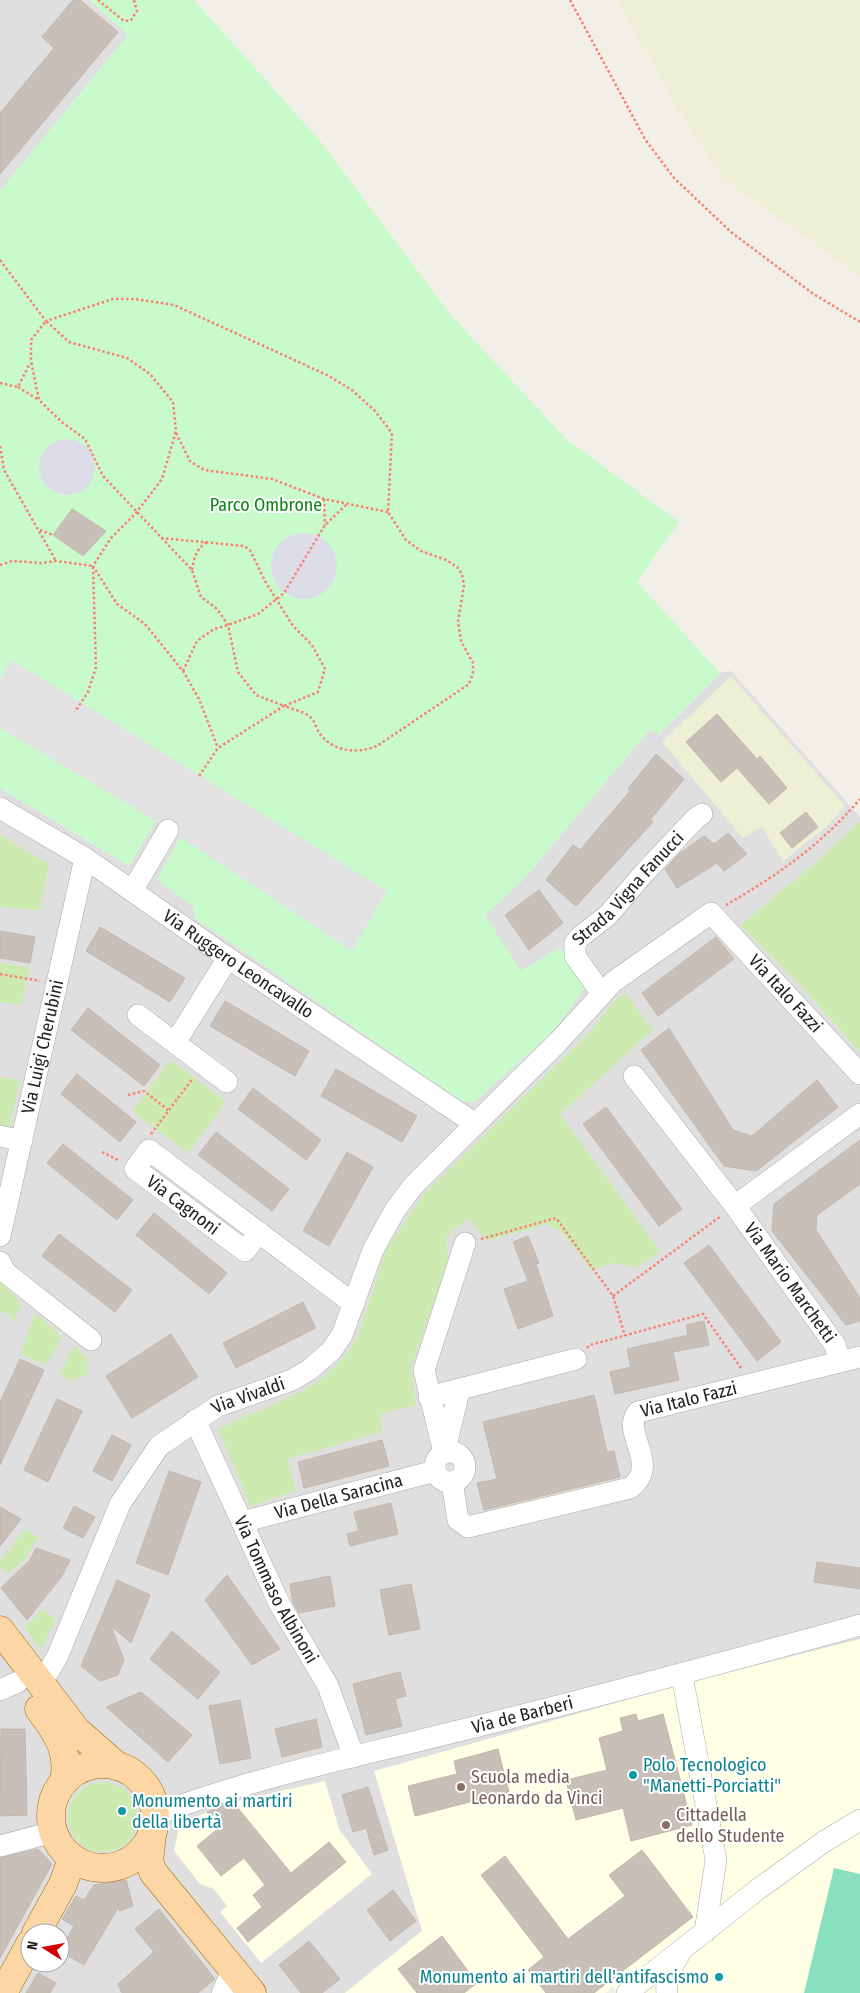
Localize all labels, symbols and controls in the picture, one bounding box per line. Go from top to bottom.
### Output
park label: Parco Ombrone [210,494,322,516]
street label: Strada Vigna Fanucci [567,827,689,949]
street label: Via Ruggero Leoncavallo [159,905,318,1023]
street label: Via Italo Fazzi [744,950,827,1037]
street label: Via Luigi Cherubini [17,977,68,1116]
street label: Via Cagnoni [142,1170,224,1240]
street label: Via Mario Marchetti [739,1218,841,1347]
street label: Via Vivaldi [207,1372,288,1418]
street label: Via Italo Fazzi [638,1377,739,1422]
street label: Via Della Saracina [272,1469,405,1524]
street label: Via Tommaso Albinoni [230,1512,323,1667]
street label: Via de Barberi [469,1692,575,1738]
place label: Polo Tecnologico "Manetti-Porciatti" [643,1754,781,1797]
place label: Scuola media Leonardo da Vinci [471,1766,603,1809]
marker: Polo Tecnologico "Manetti-Porciatti" [627,1769,639,1781]
marker: Scuola media Leonardo da Vinci [455,1781,467,1793]
place label: Monumento ai martiri della libertà [132,1790,292,1833]
place label: Cittadella dello Studente [676,1804,785,1847]
marker: Monumento ai martiri della libertà [116,1805,128,1817]
marker: Cittadella dello Studente [660,1819,672,1831]
north arrow [20,1923,70,1973]
text: N [24,1940,42,1951]
place label: Monumento ai martiri dell'antifascismo [420,1966,709,1988]
marker: Monumento ai martiri dell'antifascismo [713,1971,725,1983]

